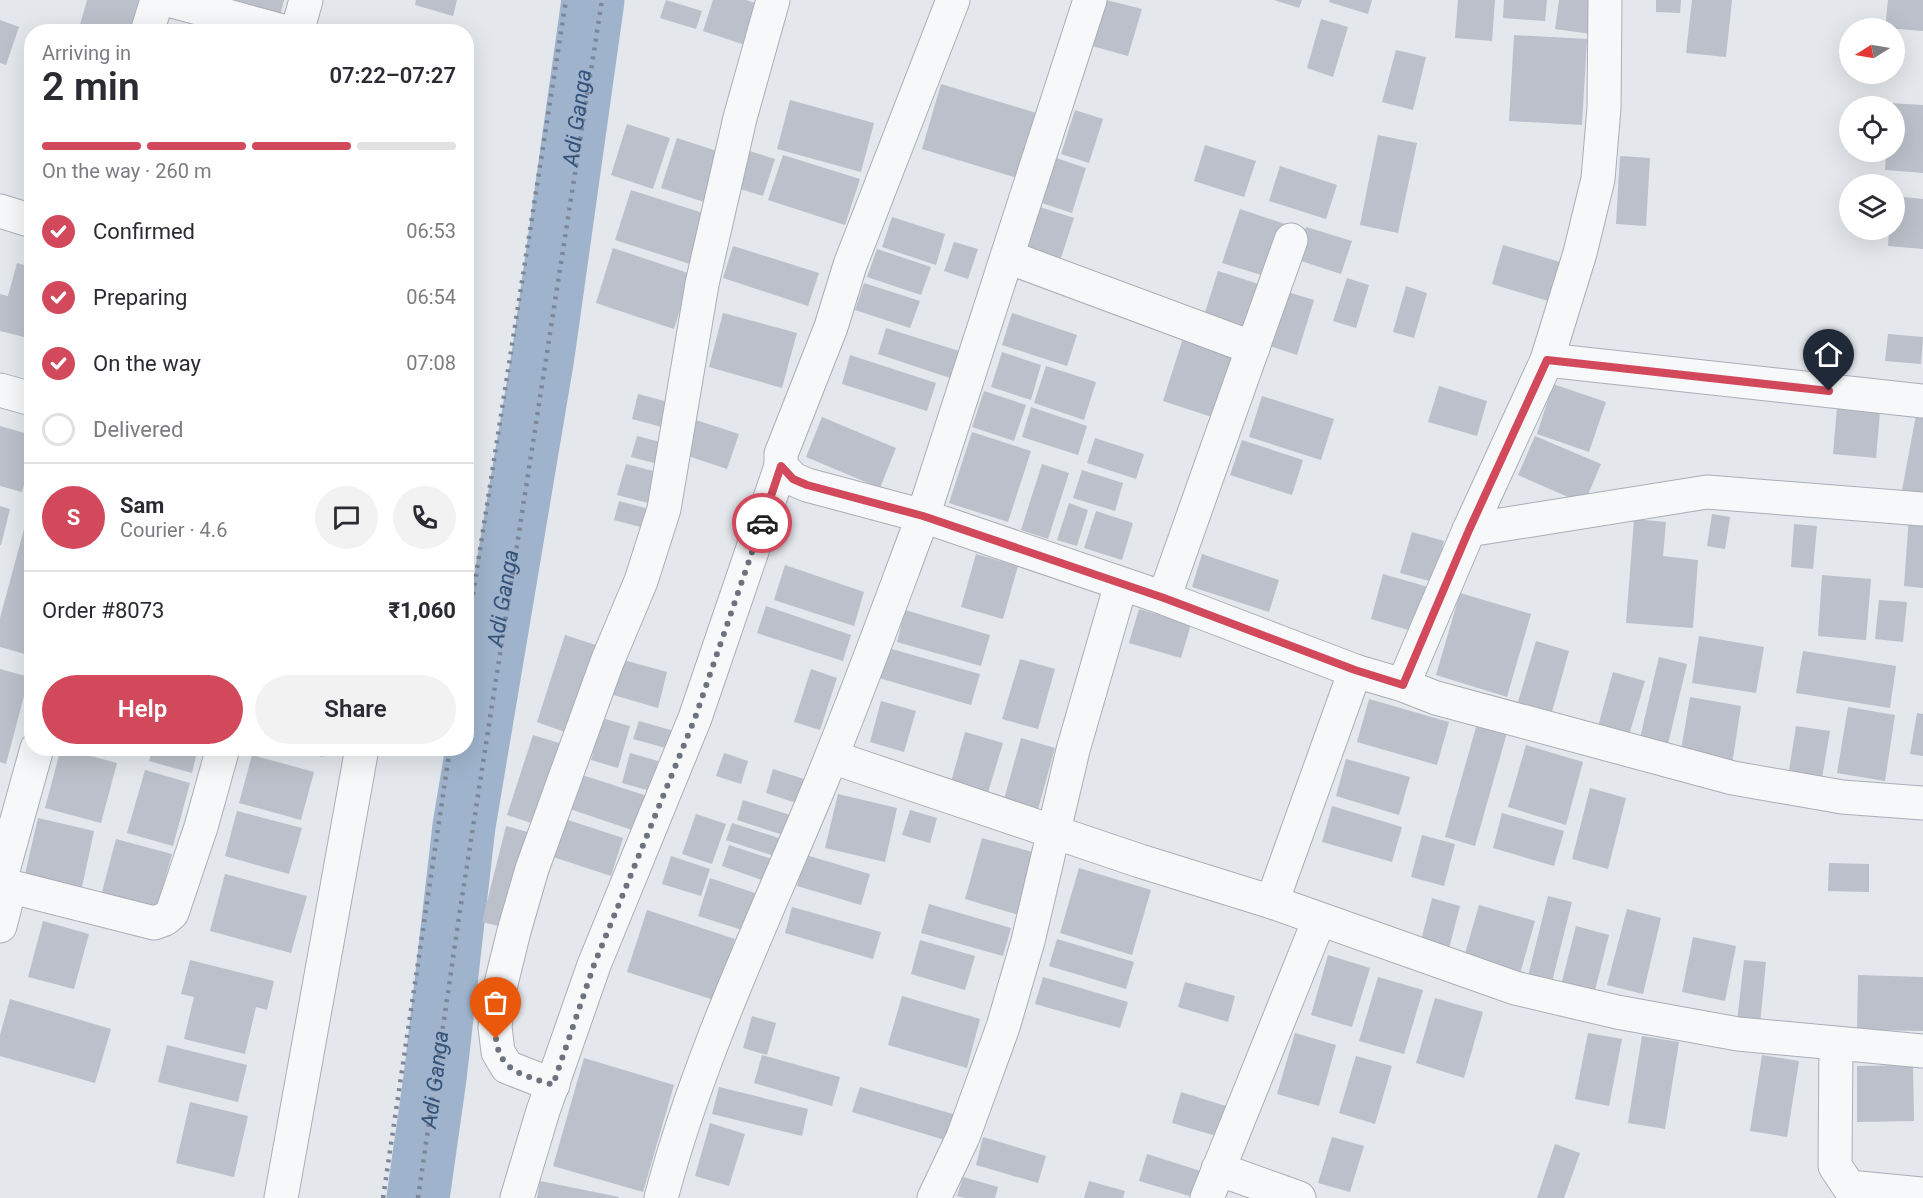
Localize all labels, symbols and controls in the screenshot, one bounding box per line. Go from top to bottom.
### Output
north arrow [1839,18,1905,84]
map controls [1839,18,1905,240]
text: Arriving in [42,41,131,65]
text: 07:22–07:27 [329,63,456,88]
text: 2 min [42,64,140,110]
water label: Adi Ganga [557,67,596,169]
button: locate [1839,96,1905,162]
text: On the way · 260 m [42,159,211,183]
button: layers [1839,174,1905,240]
icon: check [42,215,75,248]
text: Confirmed [93,219,195,244]
text: 06:53 [406,219,456,243]
icon: check [42,281,75,314]
text: Preparing [93,285,187,310]
text: 06:54 [406,285,456,309]
pin [1803,329,1854,391]
icon: home [1812,338,1845,371]
icon: check [42,347,75,380]
text: On the way [93,351,201,376]
text: 07:08 [406,351,456,375]
text: Delivered [93,417,183,442]
button: chat [315,486,378,549]
button: phone [393,486,456,549]
text: Sam [120,493,164,518]
courier [732,493,792,553]
text: S [67,505,80,530]
icon: car [746,507,779,540]
text: Courier · 4.6 [120,518,227,542]
water label: Adi Ganga [482,548,523,650]
text: Order #8073 [42,598,164,623]
text: ₹1,060 [389,598,456,623]
button: Help [42,675,243,744]
button: Share [255,675,456,744]
pin [470,977,521,1039]
icon: bag [479,986,512,1019]
water label: Adi Ganga [415,1029,453,1131]

